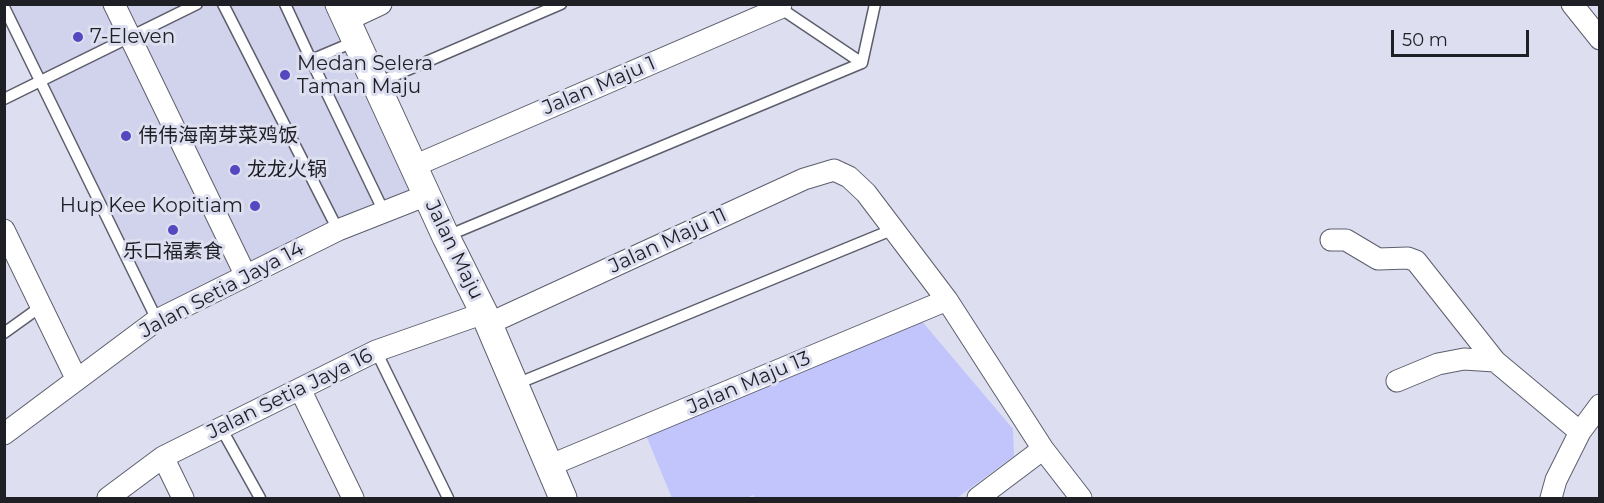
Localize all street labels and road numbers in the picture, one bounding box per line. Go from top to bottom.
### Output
street label: Jalan Maju 1 [539,52,659,120]
street label: Jalan Maju [420,196,488,304]
street label: Jalan Maju 11 [605,203,731,279]
street label: Jalan Setia Jaya 14 [136,237,308,343]
street label: Jalan Setia Jaya 16 [203,344,377,444]
street label: Jalan Maju 13 [684,346,814,420]

